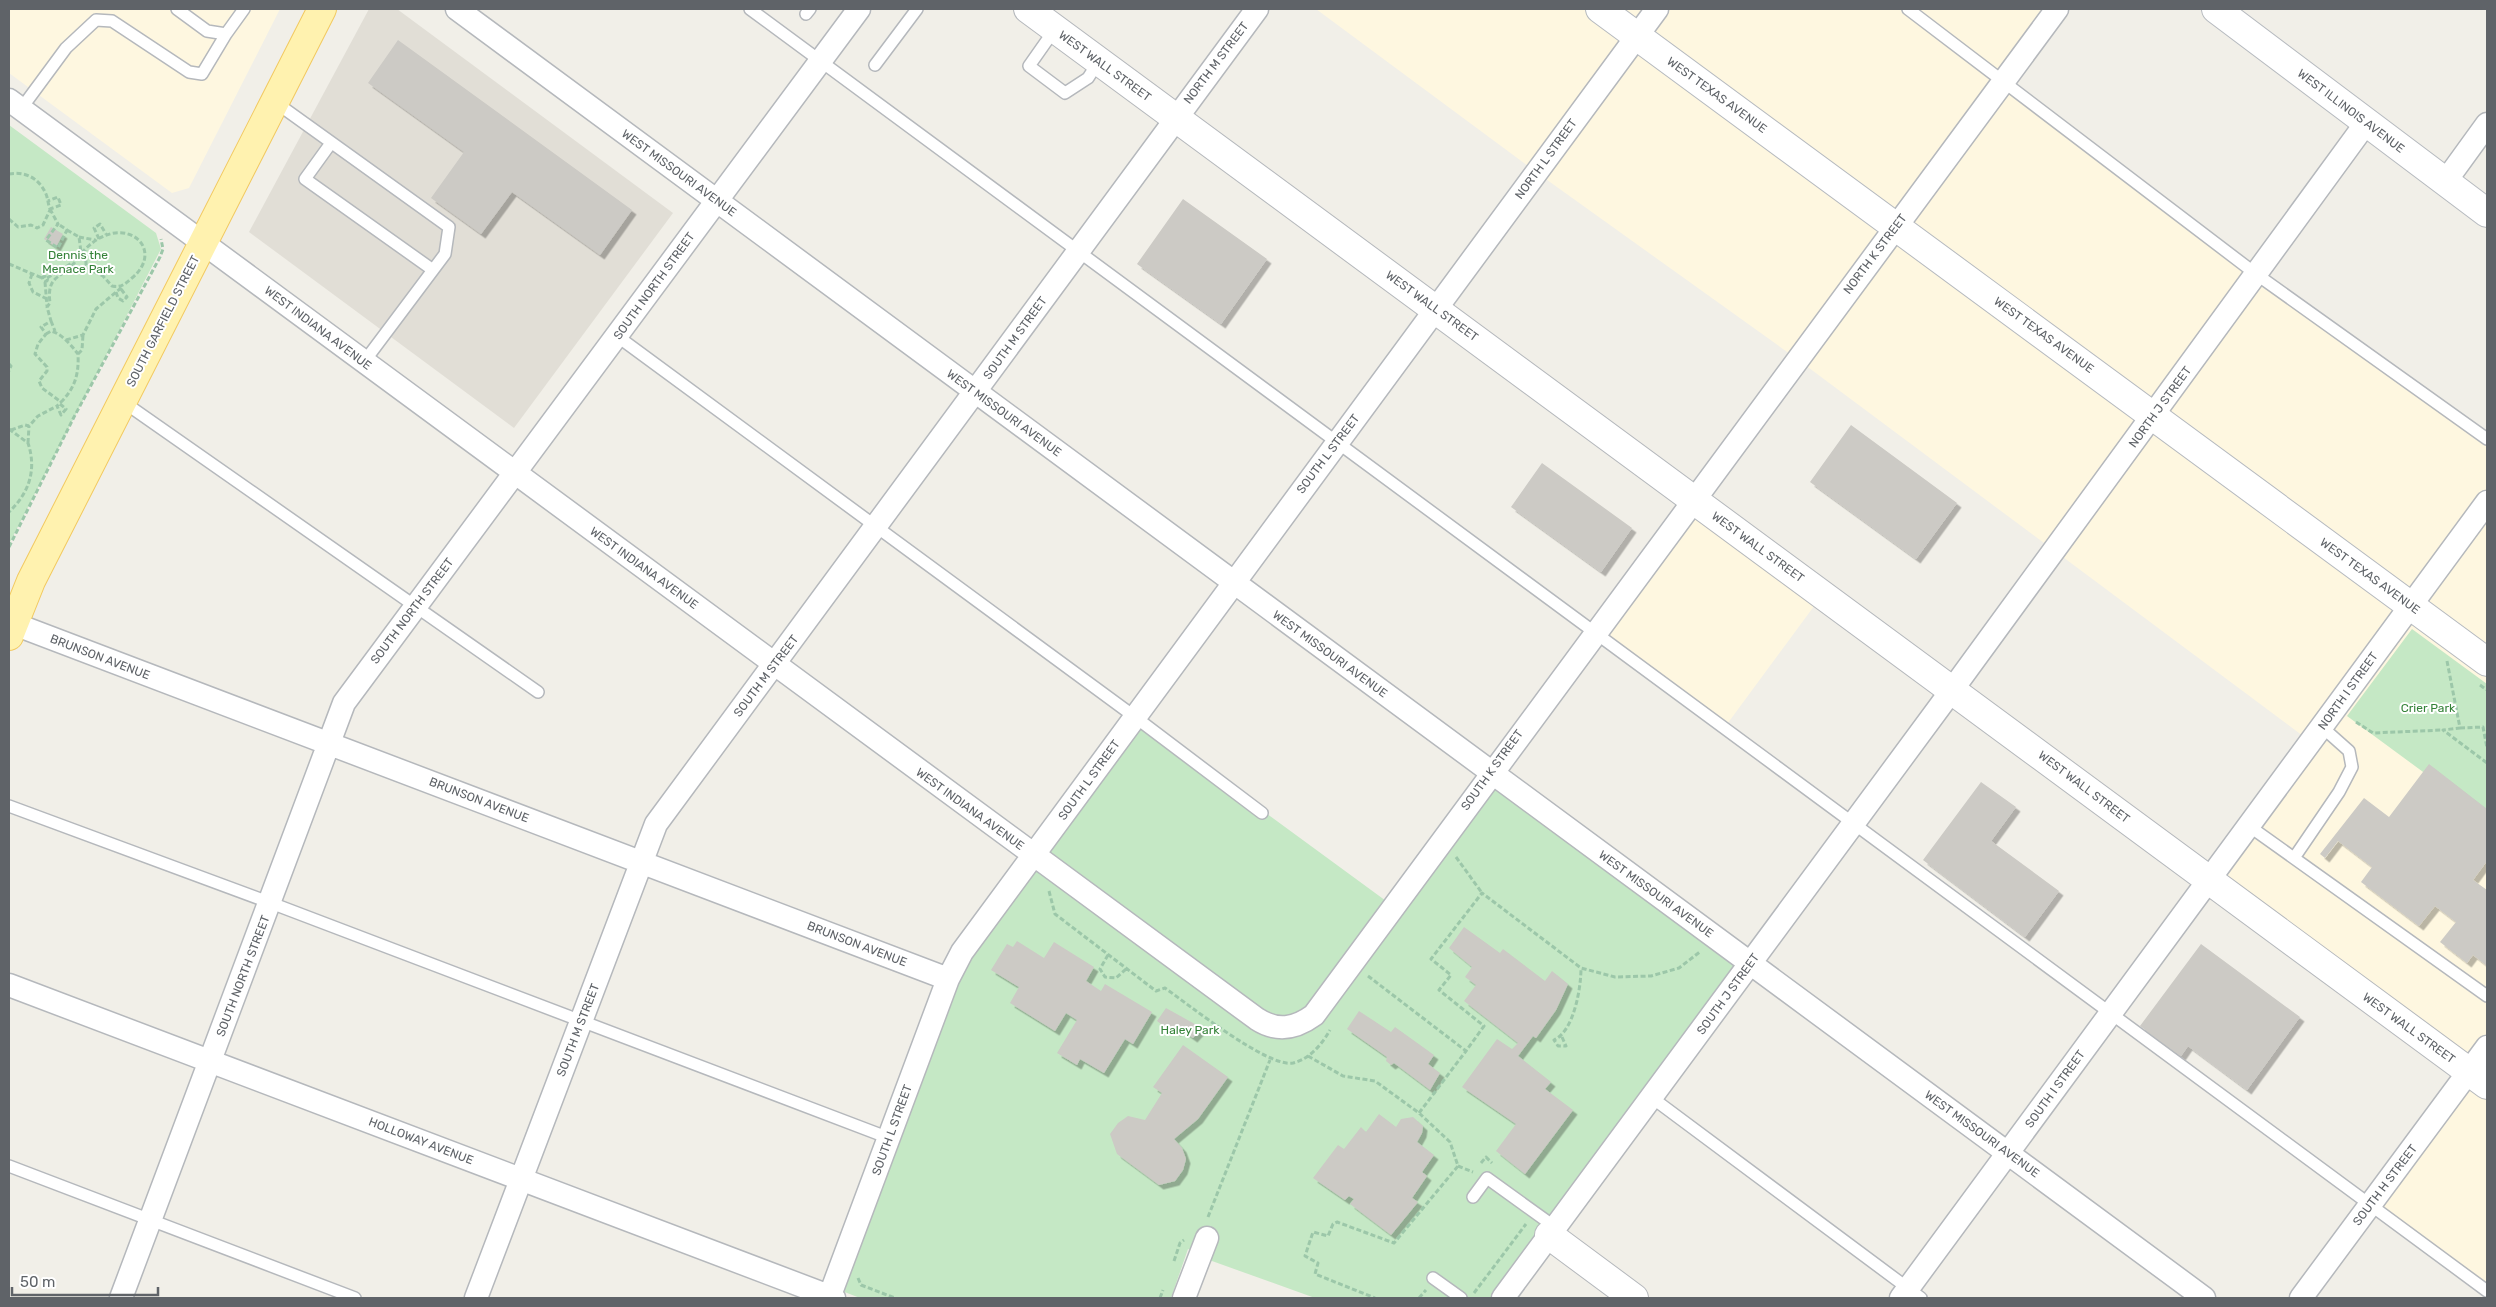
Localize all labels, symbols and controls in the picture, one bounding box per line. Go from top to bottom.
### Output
street label: NORTH M STREET [1181,19,1251,107]
street label: WEST WALL STREET [1056,28,1154,104]
street label: WEST TEXAS AVENUE [1664,54,1770,136]
street label: WEST ILLINOIS AVENUE [2295,66,2407,156]
street label: NORTH L STREET [1512,116,1580,202]
street label: WEST MISSOURI AVENUE [619,127,739,219]
street label: NORTH K STREET [1840,211,1910,297]
street label: SOUTH NORTH STREET [610,230,698,342]
park label: Dennis the Menace Park [42,248,114,276]
street label: SOUTH GARFIELD STREET [124,253,202,389]
street label: WEST WALL STREET [1383,268,1481,344]
street label: WEST INDIANA AVENUE [262,283,374,373]
street label: SOUTH M STREET [980,294,1050,382]
street label: WEST TEXAS AVENUE [1991,294,2097,376]
street label: NORTH J STREET [2126,364,2194,450]
street label: WEST MISSOURI AVENUE [944,367,1064,459]
street label: SOUTH L STREET [1294,412,1362,496]
street label: WEST WALL STREET [1709,509,1807,585]
street label: WEST INDIANA AVENUE [587,524,701,612]
street label: WEST TEXAS AVENUE [2317,535,2423,617]
street label: SOUTH NORTH STREET [368,555,456,667]
street label: WEST MISSOURI AVENUE [1270,608,1390,700]
street label: BRUNSON AVENUE [48,632,152,682]
street label: SOUTH M STREET [731,632,801,720]
street label: NORTH I STREET [2315,649,2381,733]
park label: Crier Park [2401,701,2456,715]
street label: SOUTH K STREET [1458,727,1526,813]
street label: SOUTH L STREET [1055,737,1123,823]
street label: WEST WALL STREET [2036,748,2132,826]
street label: WEST INDIANA AVENUE [913,765,1027,853]
street label: BRUNSON AVENUE [427,775,531,825]
street label: WEST MISSOURI AVENUE [1596,848,1716,940]
street label: SOUTH NORTH STREET [213,913,273,1039]
street label: BRUNSON AVENUE [805,919,909,969]
street label: SOUTH J STREET [1694,951,1762,1037]
street label: SOUTH M STREET [554,981,602,1079]
street label: WEST WALL STREET [2360,990,2458,1066]
park label: Haley Park [1161,1023,1220,1037]
street label: SOUTH I STREET [2022,1047,2088,1130]
street label: SOUTH L STREET [869,1083,915,1177]
street label: WEST MISSOURI AVENUE [1922,1088,2042,1180]
street label: HOLLOWAY AVENUE [367,1115,475,1167]
street label: SOUTH H STREET [2350,1142,2420,1228]
scale bar [12,1264,159,1296]
text: 50 m [20,1273,55,1291]

